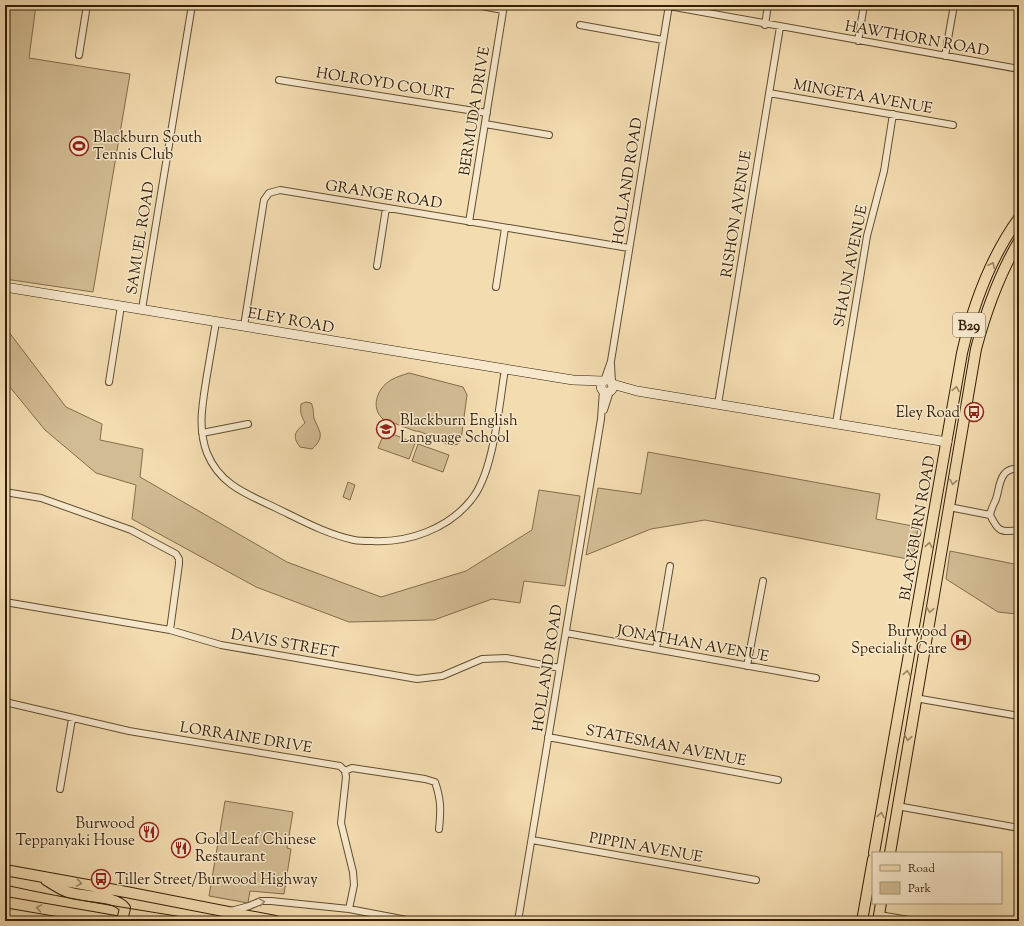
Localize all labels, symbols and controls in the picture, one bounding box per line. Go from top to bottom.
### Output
street label: HAWTHORN ROAD [843,16,991,63]
street label: BERMUDA DRIVE [455,45,496,177]
street label: HOLROYD COURT [314,63,456,106]
street label: MINGETA AVENUE [791,75,934,120]
street label: HOLLAND ROAD [608,116,649,246]
place label: Blackburn South Tennis Club [93,128,202,166]
sports icon: Blackburn South Tennis Club [68,135,90,157]
street label: RISHON AVENUE [717,149,758,279]
street label: GRANGE ROAD [324,176,444,215]
street label: SAMUEL ROAD [122,180,161,296]
street label: SHAUN AVENUE [829,203,874,329]
one-way arrow [987,262,995,269]
street label: ELEY ROAD [246,304,336,339]
road number: B29 [953,313,985,337]
one-way arrow [951,386,960,393]
bus stop icon: Eley Road [963,401,985,423]
place label: Eley Road [896,403,961,424]
place label: Blackburn English Language School [400,411,518,449]
school or university icon: Blackburn English Language School [375,418,397,440]
street label: BLACKBURN ROAD [895,454,942,602]
one-way arrow [949,479,958,485]
one-way arrow [924,542,933,548]
street label: HOLLAND ROAD [528,603,569,733]
one-way arrow [927,607,935,613]
street label: JONATHAN AVENUE [614,621,770,668]
place label: Burwood Specialist Care [851,622,948,660]
street label: DAVIS STREET [229,625,341,664]
hospital icon: Burwood Specialist Care [950,629,972,651]
one-way arrow [902,670,910,676]
street label: LORRAINE DRIVE [178,718,313,759]
street label: STATESMAN AVENUE [584,721,748,772]
one-way arrow [905,735,913,742]
one-way arrow [876,812,885,818]
place label: Burwood Teppanyaki House [15,814,136,852]
restaurant icon: Burwood Teppanyaki House [138,821,160,843]
street label: PIPPIN AVENUE [587,828,704,869]
place label: Gold Leaf Chinese Restaurant [195,830,316,868]
restaurant icon: Gold Leaf Chinese Restaurant [170,837,192,859]
legend [872,852,1002,904]
text: Road [908,860,935,878]
bus stop icon: Tiller Street/Burwood Highway [90,868,112,890]
place label: Tiller Street/Burwood Highway [115,870,318,891]
one-way arrow [76,878,82,887]
text: Park [908,880,931,898]
one-way arrow [259,898,266,906]
one-way arrow [36,904,42,912]

